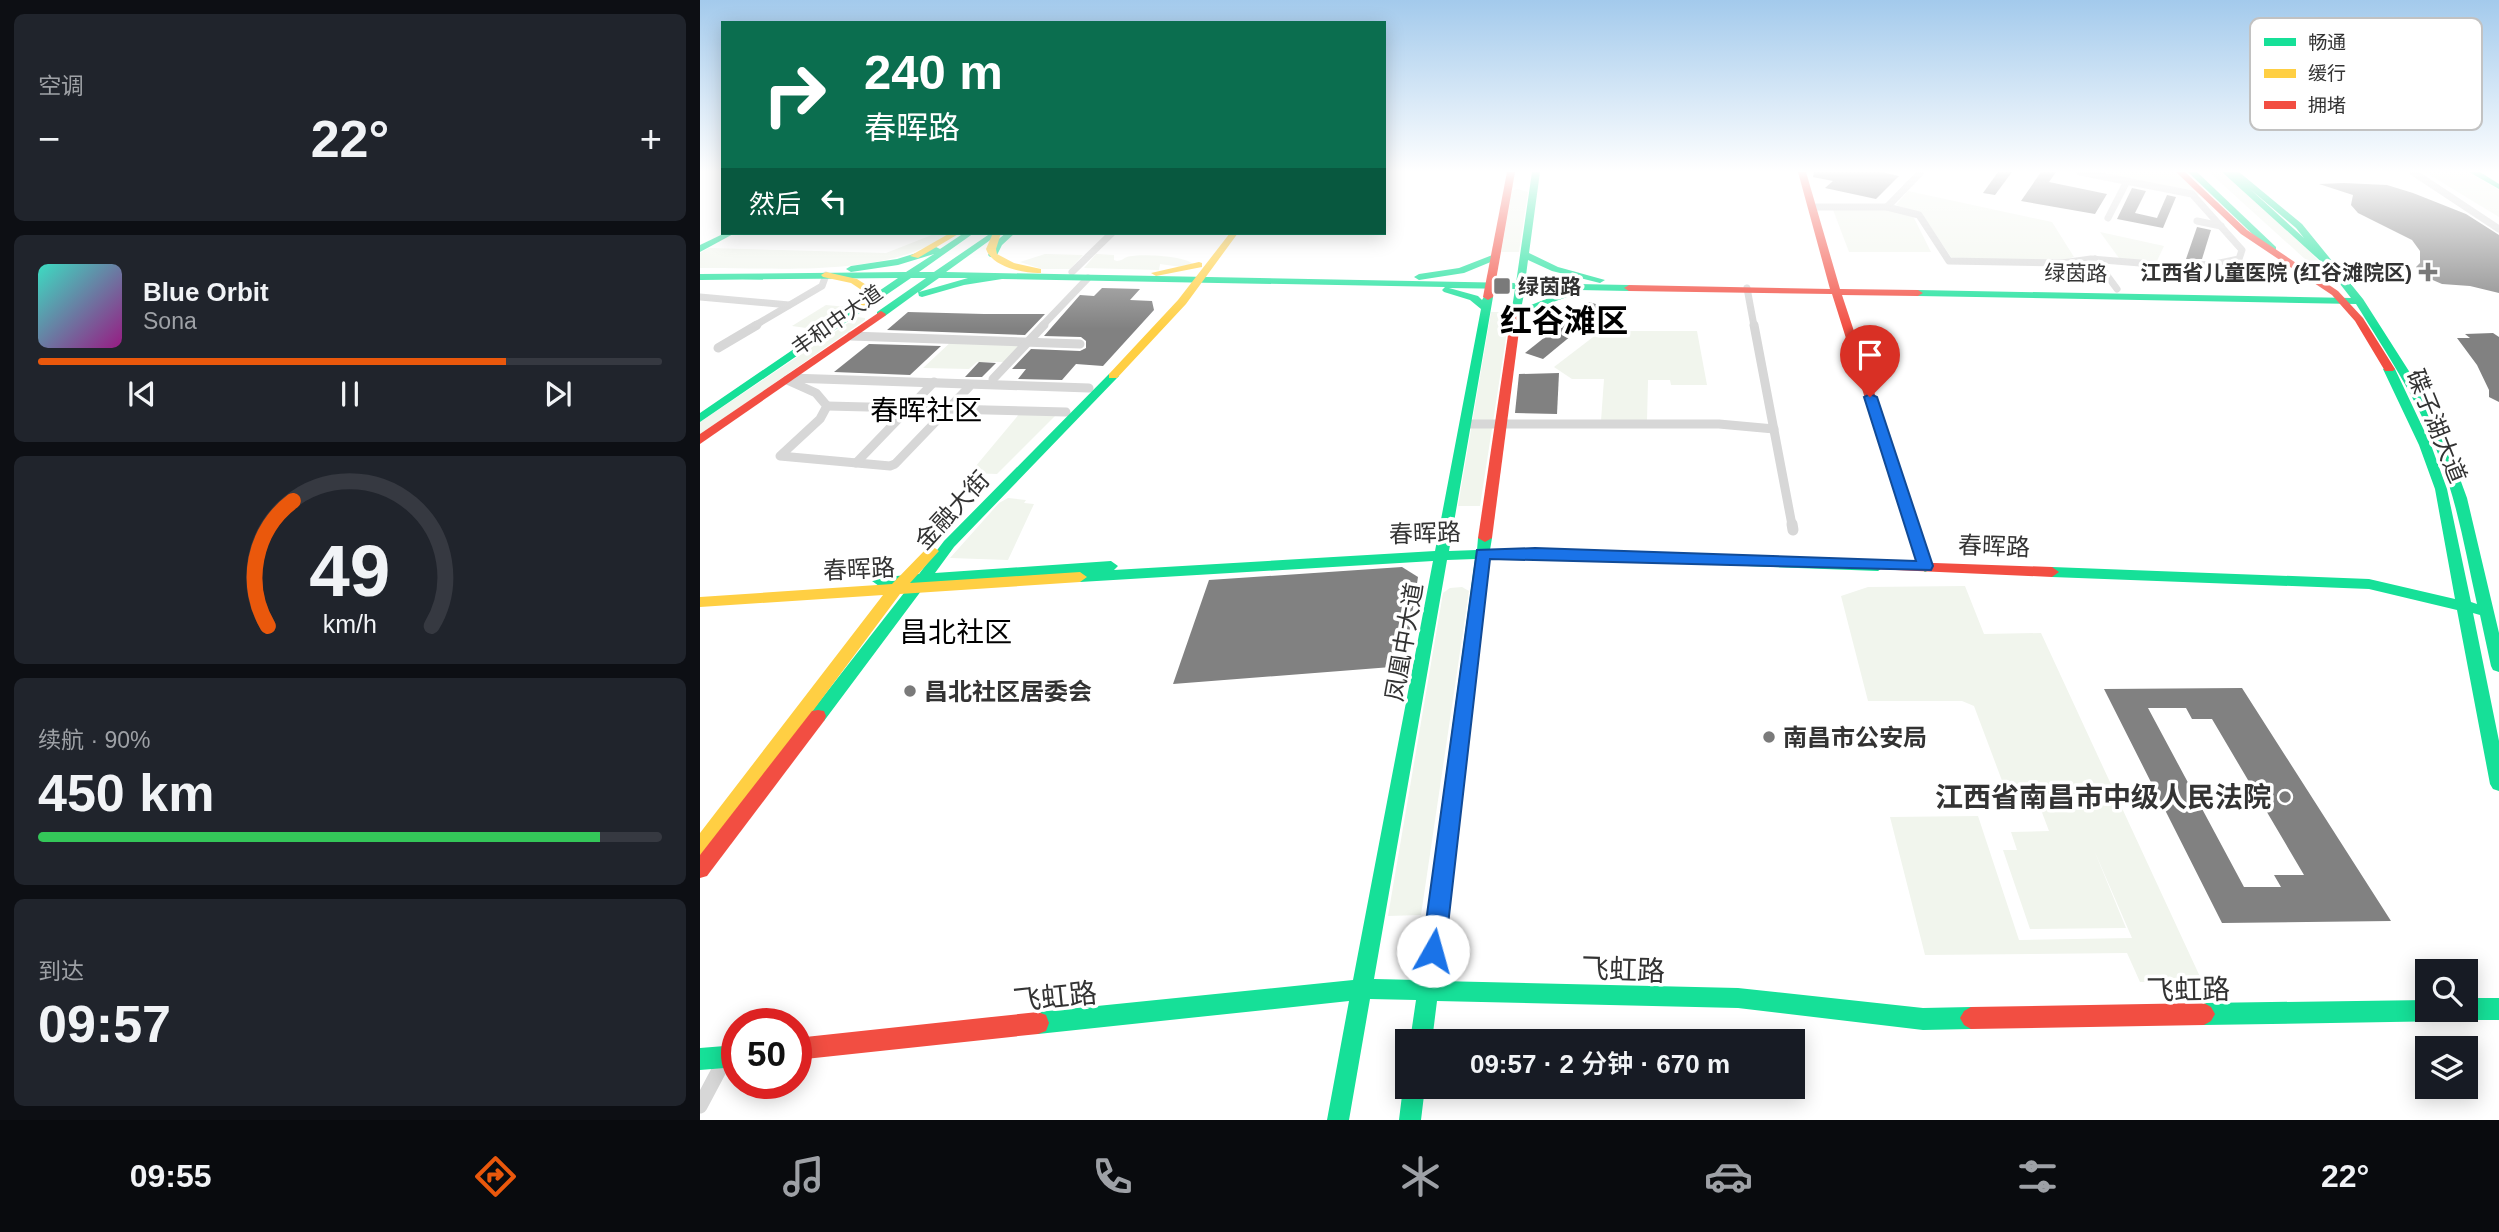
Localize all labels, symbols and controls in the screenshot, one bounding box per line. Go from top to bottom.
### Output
legend [2250,18,2482,130]
text: 畅通 [2308,32,2346,53]
text: 240 m [864,45,1003,99]
icon: right [749,49,840,140]
text: 缓行 [2308,63,2346,84]
text: 空调 [38,73,84,99]
text: 拥堵 [2308,95,2346,116]
text: 22° [311,110,389,168]
text: 春晖路 [864,110,960,146]
text: − [38,118,60,160]
text: + [640,118,662,160]
icon: left [815,182,853,220]
text: 然后 [749,189,801,219]
street label: 绿茵路 [2044,261,2108,285]
place label: 江西省儿童医院 (红谷滩院区) [2140,261,2412,284]
marker: 江西省儿童医院 (红谷滩院区) [2418,262,2438,282]
place label: 绿茵路 [1518,275,1581,298]
marker: 绿茵路 [1492,276,1512,296]
text: Blue Orbit [143,277,269,307]
street label: 丰和中大道 [787,280,887,360]
district label: 红谷滩区 [1500,303,1628,339]
text: Sona [143,308,197,334]
pin [1840,325,1900,397]
icon: arrive [1851,336,1889,374]
street label: 碟子湖大道 [2402,365,2472,487]
icon: previous [123,375,161,413]
icon: pause [331,375,369,413]
icon: next [539,375,577,413]
district label: 春晖社区 [870,395,982,426]
street label: 金融大街 [909,466,995,554]
street label: 春晖路 [1389,518,1461,548]
text: 49 [310,530,390,611]
street label: 春晖路 [1958,531,2030,561]
street label: 春晖路 [822,554,896,584]
street label: 凤凰中大道 [1380,581,1428,703]
text: km/h [323,610,377,638]
district label: 昌北社区 [900,617,1012,648]
place label: 昌北社区居委会 [924,678,1092,705]
marker: 昌北社区居委会 [902,683,918,699]
place label: 南昌市公安局 [1783,724,1927,751]
text: 续航 · 90% [38,727,150,753]
marker: 南昌市公安局 [1761,729,1777,745]
text: 450 km [38,764,214,822]
place label: 江西省南昌市中级人民法院 [1935,782,2271,813]
marker: 江西省南昌市中级人民法院 [2277,789,2293,805]
position arrow [1396,914,1470,988]
street label: 飞虹路 [1580,953,1666,987]
text: 到达 [38,958,84,984]
map controls [2415,959,2478,1099]
button: search [2415,959,2478,1022]
street label: 飞虹路 [2146,974,2230,1006]
street label: 飞虹路 [1012,977,1098,1017]
text: 09:57 [38,995,171,1053]
speed limit sign: 50 [721,1008,812,1099]
button: layers [2415,1036,2478,1099]
text: 09:57 · 2 分钟 · 670 m [1470,1049,1730,1079]
icon: directions [471,1152,520,1201]
icon: music [779,1152,828,1201]
icon: phone [1088,1152,1137,1201]
icon: climate [1396,1152,1445,1201]
icon: car [1704,1152,1753,1201]
icon: filters [2013,1152,2062,1201]
text: 09:55 [130,1158,212,1194]
text: 22° [2321,1158,2369,1194]

